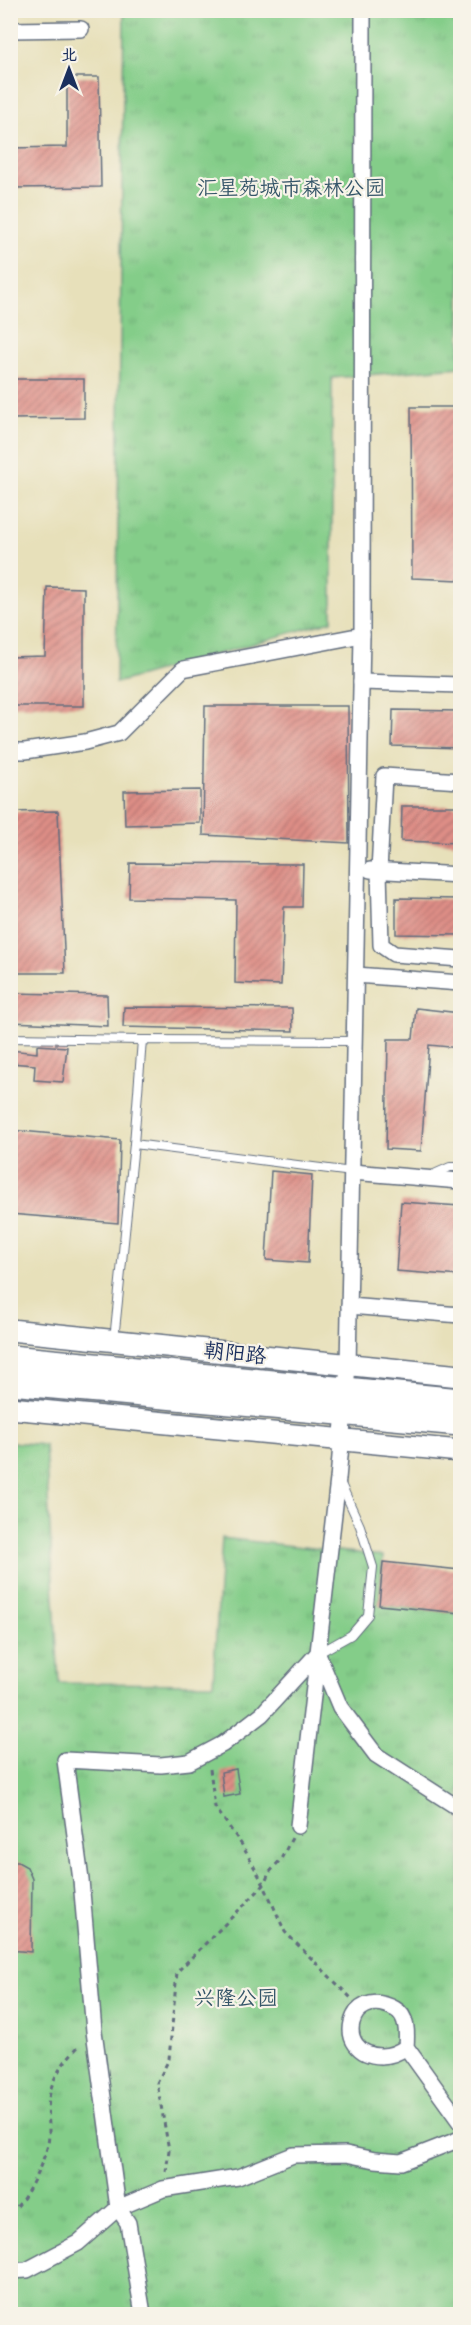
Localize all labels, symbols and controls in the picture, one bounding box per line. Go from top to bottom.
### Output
north arrow [39,39,99,99]
text: 北 [61,45,77,66]
park label: 汇星苑城市森林公园 [197,175,386,203]
street label: 朝阳路 [202,1337,268,1371]
park label: 兴隆公园 [194,1985,278,2013]

